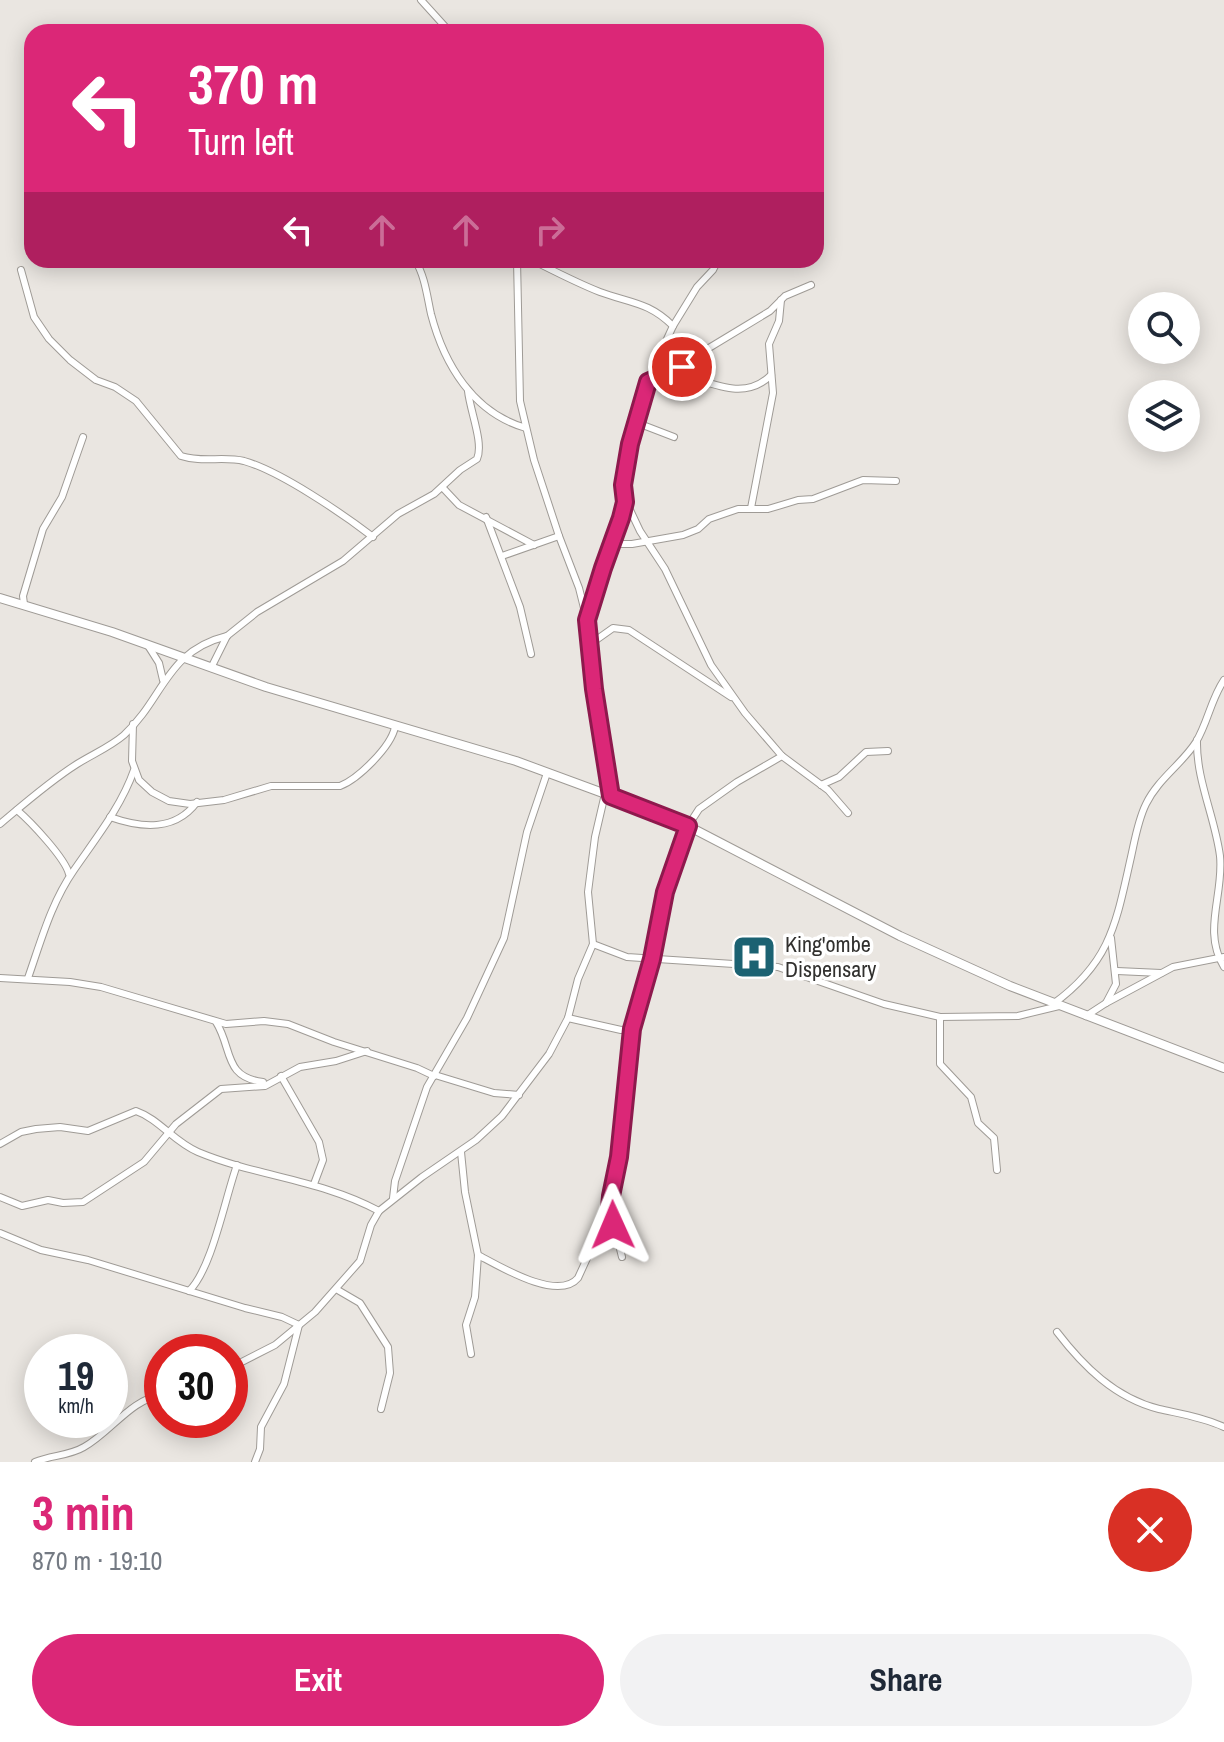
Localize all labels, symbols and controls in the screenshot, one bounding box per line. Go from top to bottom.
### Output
text: 370 m [188,46,318,121]
icon: left [56,56,160,160]
text: Turn left [188,118,294,166]
icon: left [276,208,320,252]
icon: ahead [360,208,404,252]
icon: ahead [444,208,488,252]
icon: right [528,208,572,252]
map controls [1128,292,1200,452]
button: search [1128,292,1200,364]
pin [648,333,716,401]
icon: arrive [660,345,704,389]
button: layers [1128,380,1200,452]
place label: King'ombe Dispensary [785,929,876,984]
hospital icon: King'ombe Dispensary [730,933,778,981]
position arrow [571,1183,655,1267]
speed limit sign: 30 [144,1334,248,1438]
text: 19 [58,1349,94,1402]
text: km/h [58,1392,94,1419]
text: 3 min [32,1480,135,1545]
button: close [1108,1488,1192,1572]
text: 870 m · 19:10 [32,1543,162,1578]
button: Exit [32,1634,604,1726]
button: Share [620,1634,1192,1726]

